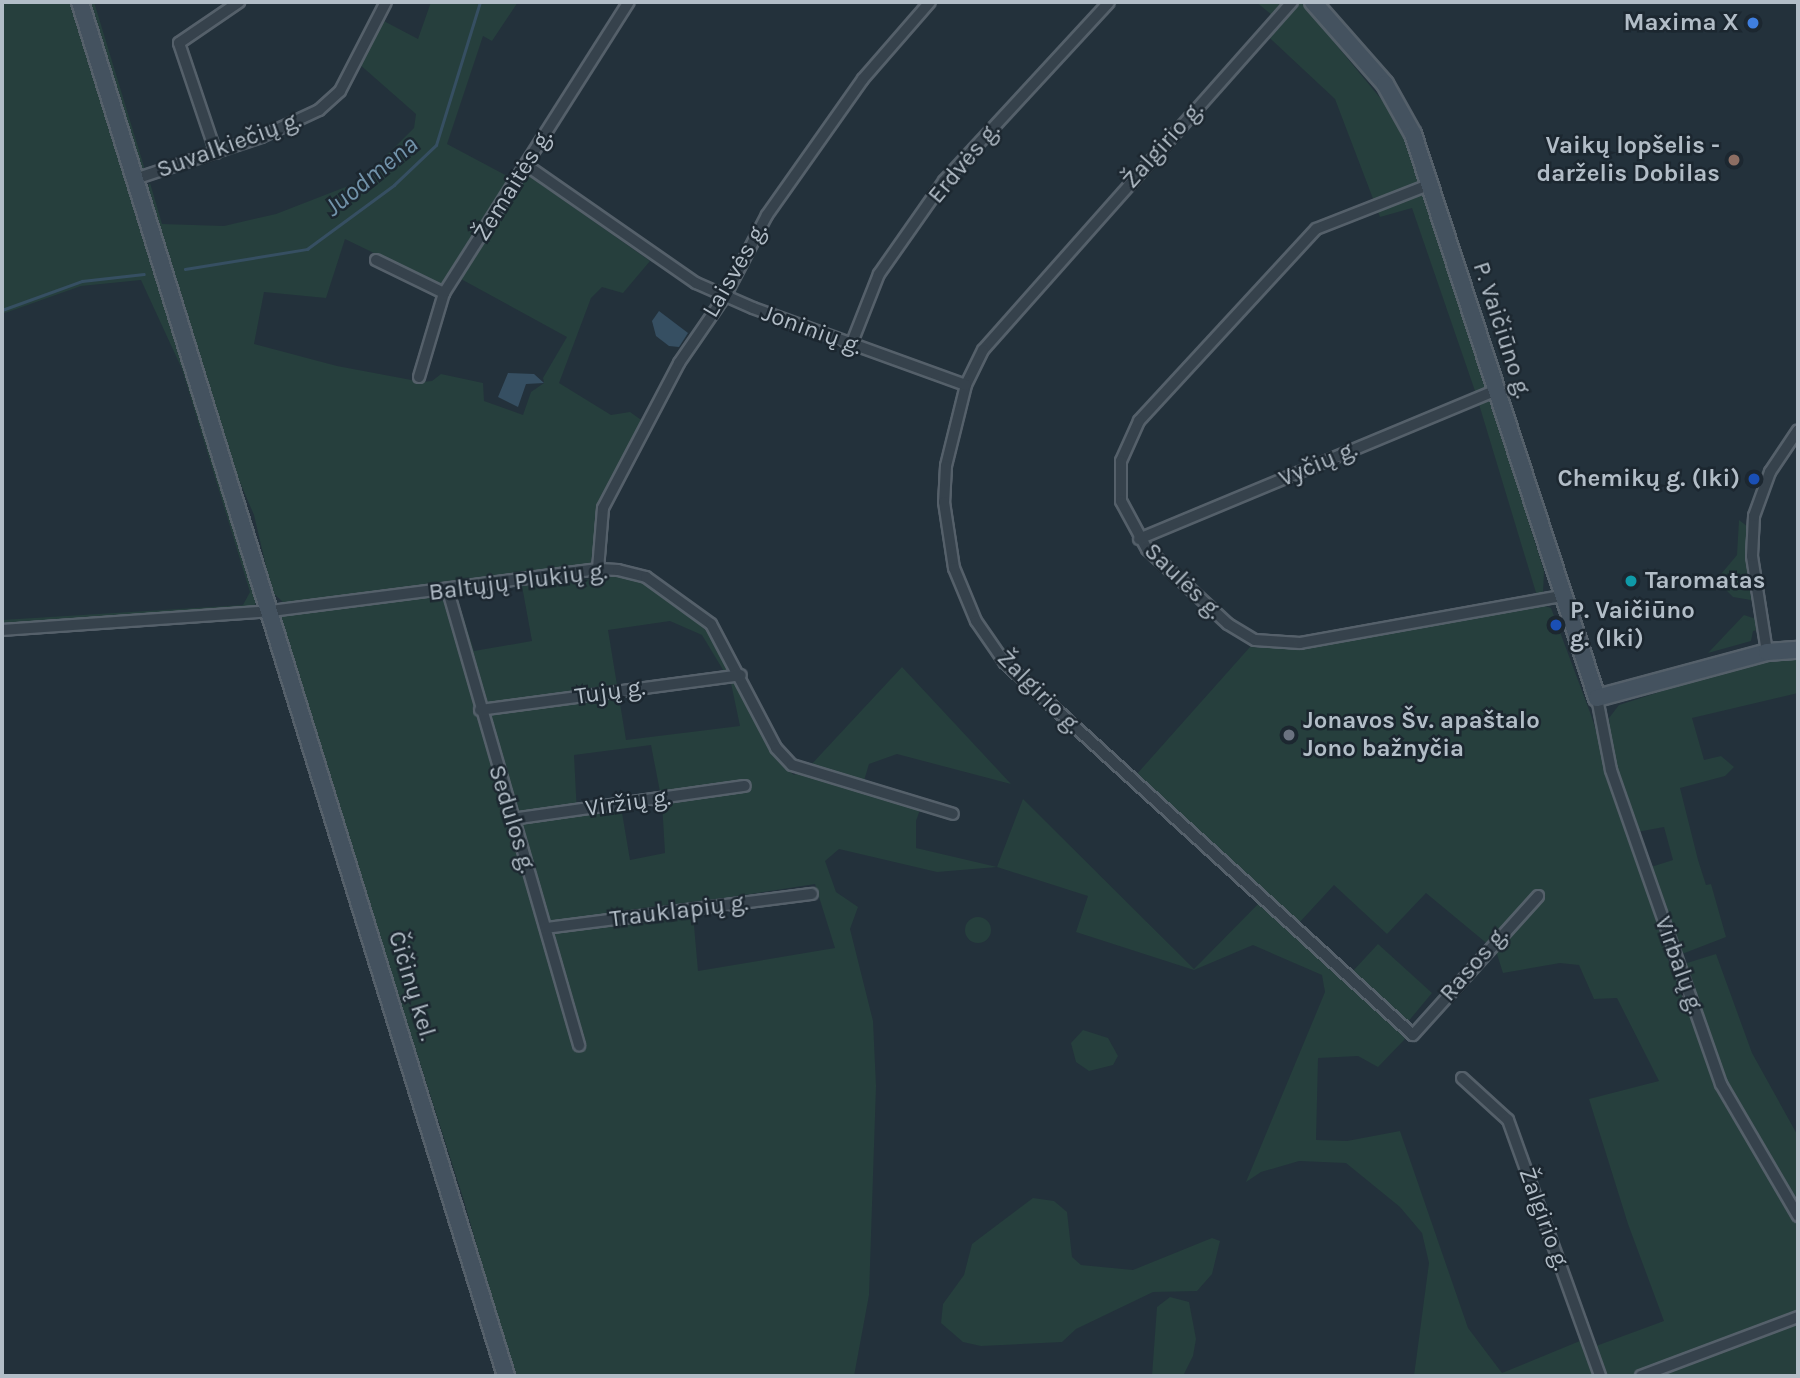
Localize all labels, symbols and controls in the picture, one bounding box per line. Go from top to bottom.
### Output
place label: Maxima X [1624,9,1739,37]
marker: Maxima X [1745,15,1761,31]
street label: Žalgirio g. [1116,95,1210,195]
street label: Suvalkiečių g. [153,106,305,184]
street label: Erdvės g. [922,117,1006,209]
street label: Žemaitės g. [467,124,559,246]
water label: Juodmena [318,129,424,223]
place label: Vaikų lopšelis - darželis Dobilas [1537,132,1720,188]
marker: Vaikų lopšelis - darželis Dobilas [1726,152,1742,168]
street label: Laisvės g. [696,217,774,323]
street label: P. Vaičiūno g. [1466,258,1538,402]
street label: Joninių g. [758,299,866,361]
street label: Vyčių g. [1275,435,1361,493]
place label: Chemikų g. (Iki) [1557,465,1740,493]
marker: Chemikų g. (Iki) [1746,471,1762,487]
street label: Saulės g. [1138,537,1228,625]
street label: Baltųjų Plukių g. [427,557,609,607]
place label: Taromatas [1645,567,1766,595]
marker: Taromatas [1623,573,1639,589]
place label: P. Vaičiūno g. (Iki) [1570,597,1695,653]
marker: P. Vaičiūno g. (Iki) [1548,617,1564,633]
street label: Žalgirio g. [991,644,1087,740]
street label: Tujų g. [573,673,647,711]
place label: Jonavos Šv. apaštalo Jono bažnyčia [1303,707,1540,763]
marker: Jonavos Šv. apaštalo Jono bažnyčia [1281,727,1297,743]
street label: Sedulos g. [482,761,542,877]
street label: Viržių g. [583,783,673,823]
street label: Trauklapių g. [608,888,750,934]
street label: Virbalų g. [1648,912,1710,1018]
street label: Rasos g. [1434,921,1514,1007]
street label: Čičinų kel. [382,928,442,1044]
street label: Žalgirio g. [1512,1164,1576,1274]

